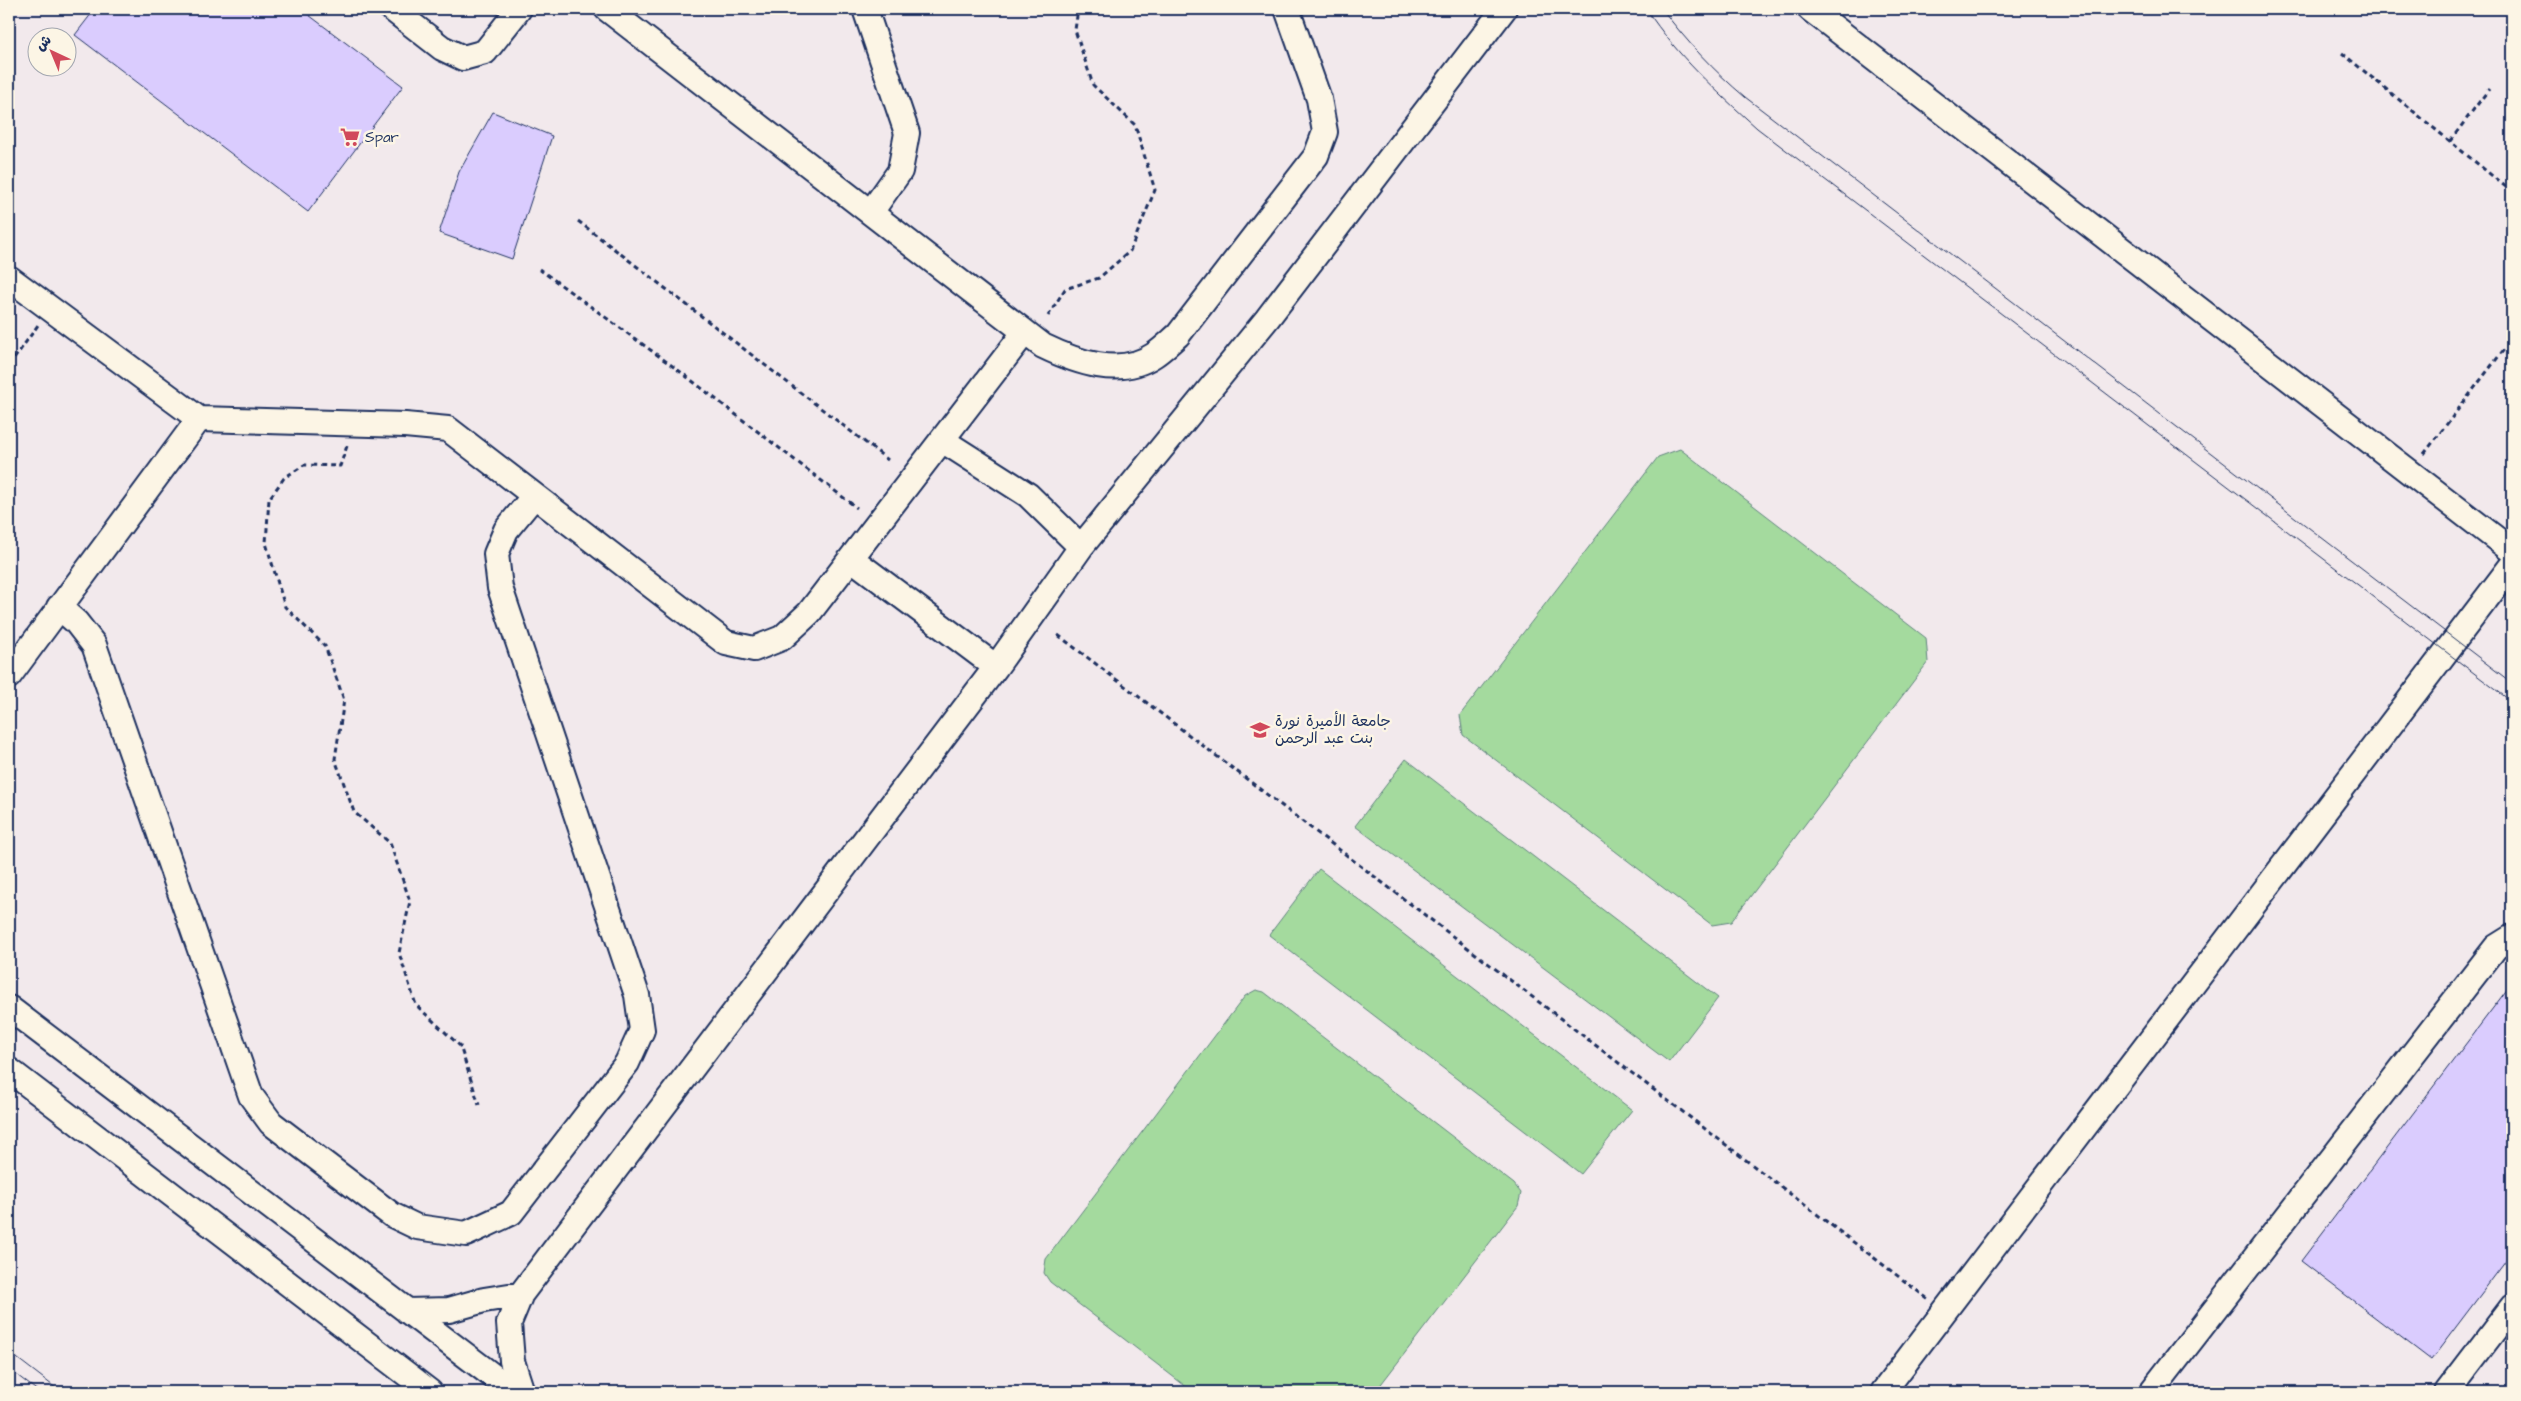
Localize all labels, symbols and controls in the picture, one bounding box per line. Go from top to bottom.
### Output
north arrow [28,28,78,78]
text: ش [31,31,56,56]
supermarket icon: Spar [339,126,361,148]
place label: Spar [365,127,399,148]
place label: جامعة الأميرة نورة بنت عبد الرحمن [1275,711,1391,749]
school or university icon: جامعة الأميرة نورة بنت عبد الرحمن [1249,719,1271,741]

